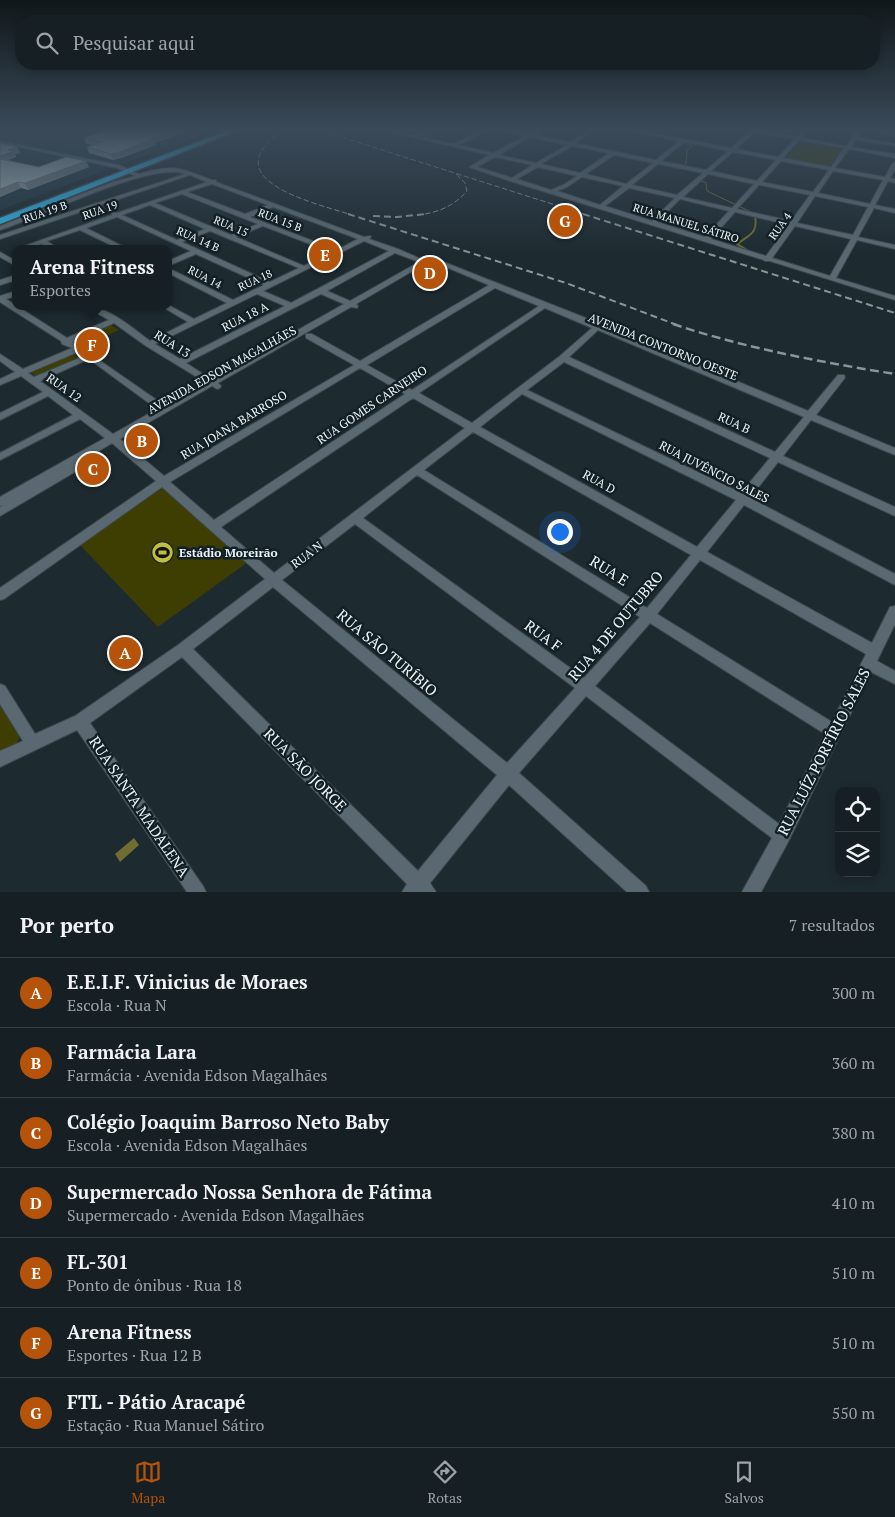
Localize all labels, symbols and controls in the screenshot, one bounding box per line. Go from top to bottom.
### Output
search box [15,15,880,70]
icon: search [33,29,61,57]
text: Pesquisar aqui [73,30,195,55]
street label: RUA 19 [81,197,119,222]
street label: RUA 19 B [21,198,69,226]
street label: RUA MANUEL SÁTIRO [631,200,741,246]
pin: G [549,202,581,240]
street label: RUA 15 B [256,205,304,235]
street label: RUA 4 [766,209,794,242]
street label: RUA 15 [212,213,250,240]
street label: RUA 14 B [174,223,222,255]
pin: E [309,236,341,274]
popup [12,245,172,310]
text: Arena Fitness [30,254,154,279]
pin: D [414,254,446,292]
street label: RUA 14 [186,263,224,291]
street label: RUA 18 [236,266,274,294]
text: Esportes [30,279,91,301]
street label: RUA 18 A [219,298,271,335]
street label: AVENIDA CONTORNO OESTE [586,310,740,383]
street label: AVENIDA EDSON MAGALHÃES [145,322,299,417]
pin: F [76,326,108,364]
street label: RUA 13 [152,327,193,360]
street label: RUA GOMES CARNEIRO [314,362,430,447]
street label: RUA 12 [44,370,85,405]
street label: RUA JOANA BARROSO [178,387,290,462]
street label: RUA B [716,409,753,437]
pin: B [126,422,158,460]
street label: RUA JUVÊNCIO SALES [657,437,772,506]
pin: C [77,450,109,488]
street label: RUA D [580,466,618,497]
your location [547,519,573,545]
street label: RUA N [288,538,326,571]
sports icon: Estádio Moreirão [151,541,175,565]
place label: Estádio Moreirão [179,545,278,560]
street label: RUA E [586,551,633,590]
street label: RUA 4 DE OUTUBRO [563,566,667,685]
street label: RUA SÃO TURÍBIO [333,604,442,700]
street label: RUA F [521,615,566,655]
pin: A [109,634,141,672]
street label: RUA LUÍZ PORFÍRIO SALES [772,664,874,839]
street label: RUA SÃO JORGE [260,723,352,815]
street label: RUA SANTA MADALENA [85,732,195,881]
map controls [835,787,880,877]
button: locate [835,787,880,832]
button: layers [835,832,880,877]
text: Por perto [20,911,114,939]
text: 7 resultados [789,914,875,936]
text: E.E.I.F. Vinicius de Moraes [67,969,308,994]
text: A [30,982,42,1004]
text: 300 m [832,982,875,1004]
text: Escola · Rua N [67,994,167,1016]
text: Farmácia Lara [67,1039,197,1064]
text: B [31,1052,41,1074]
text: 360 m [832,1052,875,1074]
text: Farmácia · Avenida Edson Magalhães [67,1064,327,1086]
text: Colégio Joaquim Barroso Neto Baby [67,1109,389,1134]
text: C [31,1122,41,1144]
text: 380 m [832,1122,875,1144]
text: Escola · Avenida Edson Magalhães [67,1134,307,1156]
text: Supermercado Nossa Senhora de Fátima [67,1179,432,1204]
text: D [30,1192,42,1214]
text: 410 m [832,1192,875,1214]
text: Supermercado · Avenida Edson Magalhães [67,1204,364,1226]
text: FL-301 [67,1249,129,1274]
text: E [31,1262,41,1284]
text: 510 m [832,1262,875,1284]
text: Ponto de ônibus · Rua 18 [67,1274,242,1296]
text: Arena Fitness [67,1319,192,1344]
text: F [31,1332,41,1354]
text: 510 m [832,1332,875,1354]
text: Esportes · Rua 12 B [67,1344,202,1366]
text: FTL - Pátio Aracapé [67,1389,246,1414]
text: G [30,1402,42,1424]
text: 550 m [832,1402,875,1424]
text: Estação · Rua Manuel Sátiro [67,1414,264,1436]
tab: Mapa [131,1458,165,1507]
tab: Rotas [428,1458,462,1507]
tab: Salvos [724,1458,764,1507]

